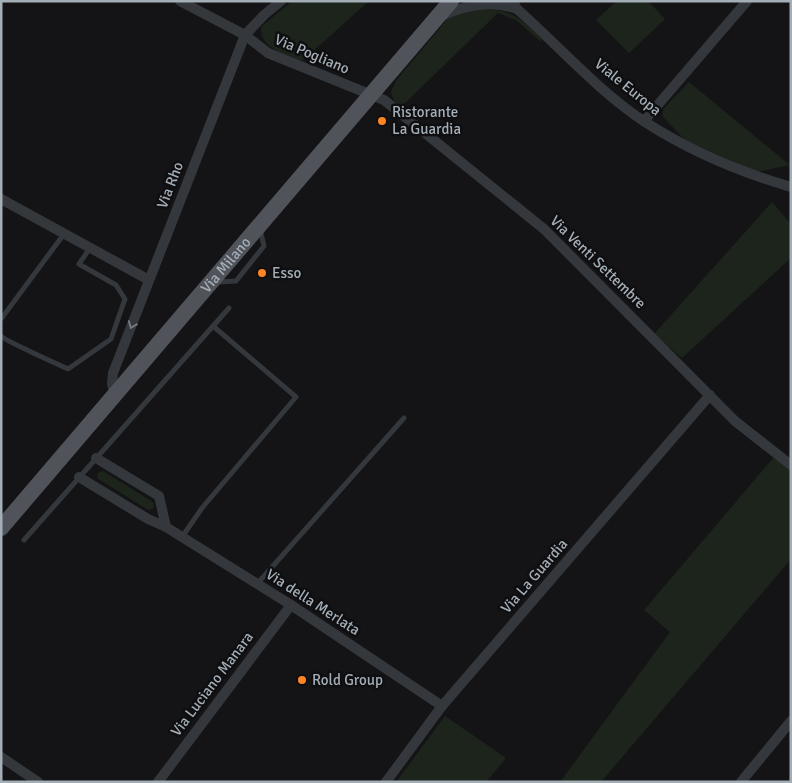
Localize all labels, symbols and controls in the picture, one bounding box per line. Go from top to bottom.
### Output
street label: Via Pogliano [272,30,352,78]
street label: Viale Europa [591,55,665,119]
place label: Ristorante La Guardia [392,103,461,138]
marker: Ristorante La Guardia [376,115,388,127]
street label: Via Rho [153,159,187,211]
street label: Via Venti Settembre [546,212,650,312]
street label: Via Milano [197,233,255,297]
place label: Esso [272,264,302,282]
marker: Esso [256,267,268,279]
one-way arrow [127,320,138,329]
street label: Via La Guardia [497,535,571,617]
street label: Via della Merlata [263,565,363,639]
street label: Via Luciano Manara [167,628,257,740]
place label: Rold Group [312,671,383,689]
marker: Rold Group [296,674,308,686]

